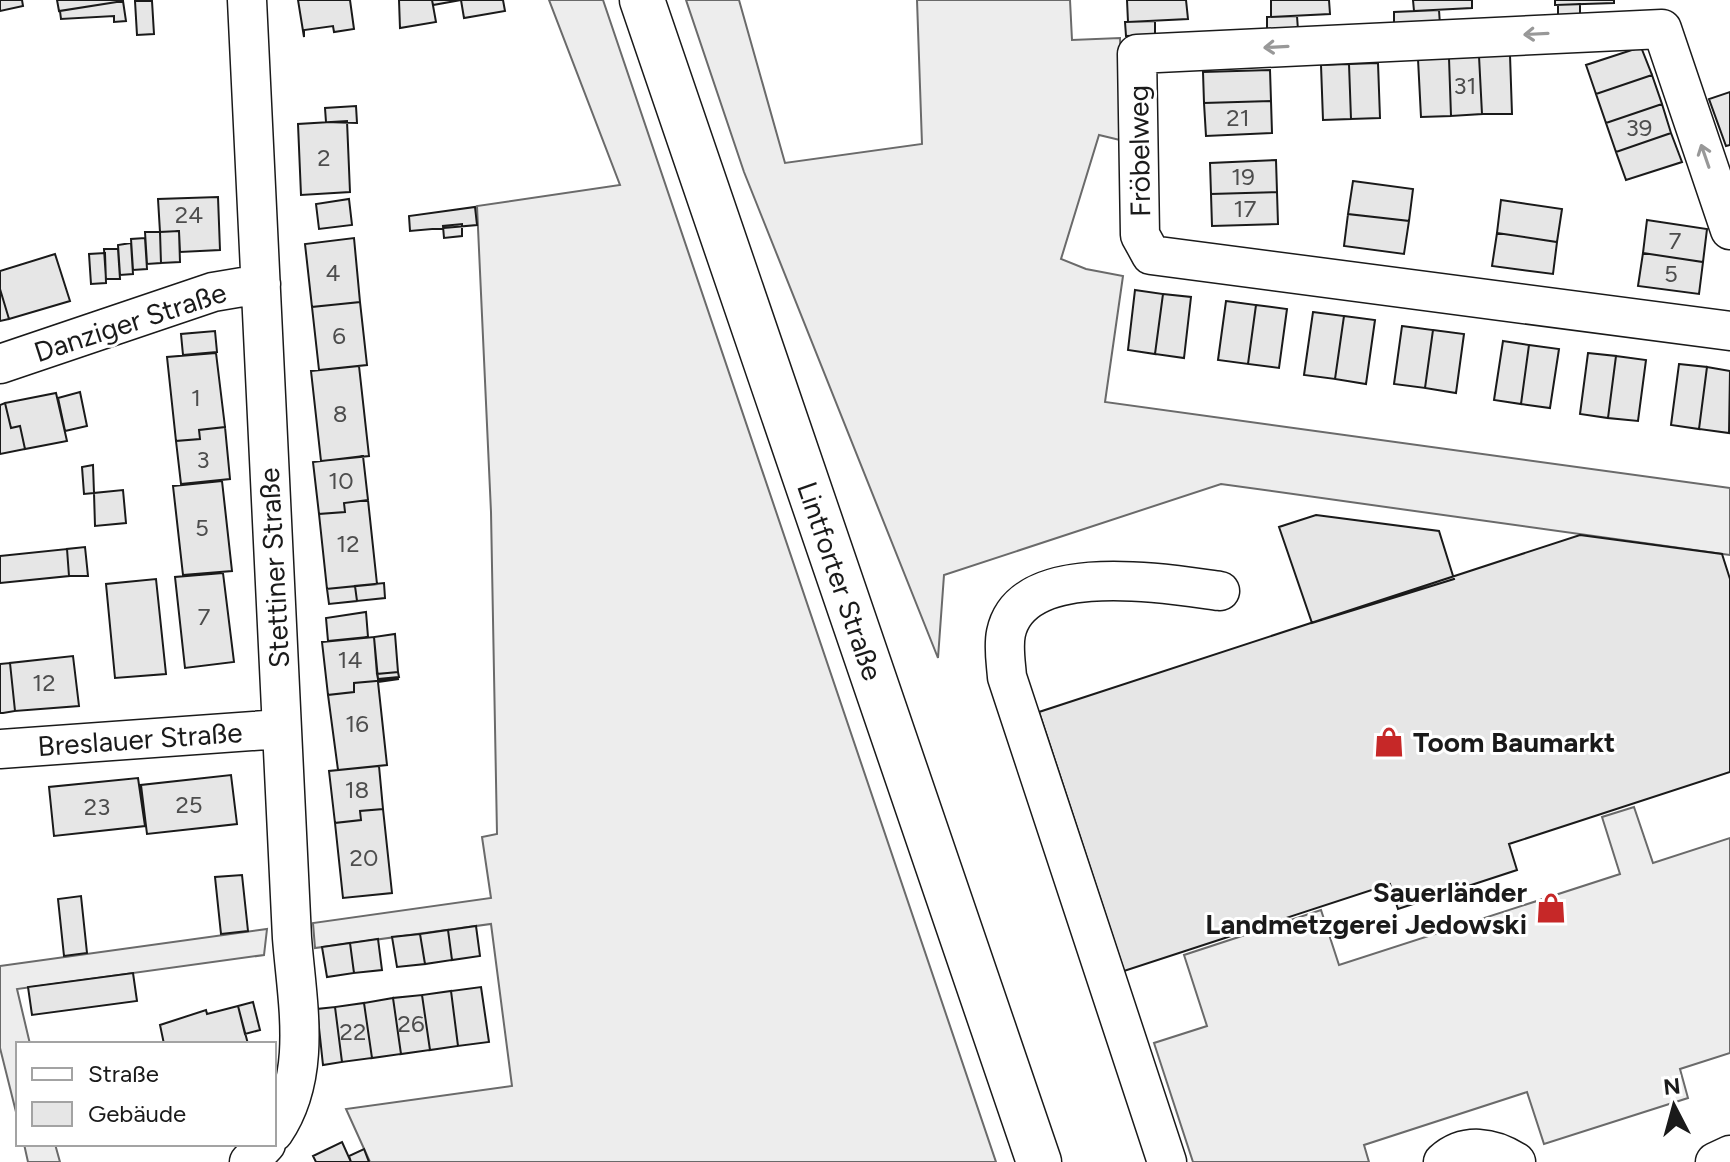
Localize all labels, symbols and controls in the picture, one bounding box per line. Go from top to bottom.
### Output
one-way arrow [1523,27,1550,42]
one-way arrow [1263,40,1290,55]
house number: 31 [1454,71,1476,100]
street label: Fröbelweg [1121,85,1157,217]
house number: 21 [1226,103,1250,132]
house number: 39 [1626,113,1652,142]
house number: 2 [317,143,331,172]
one-way arrow [1696,144,1711,169]
house number: 19 [1231,162,1255,191]
house number: 17 [1234,194,1257,223]
house number: 24 [175,200,203,229]
house number: 7 [1669,226,1682,255]
house number: 4 [326,258,341,287]
house number: 5 [1664,259,1678,288]
street label: Danziger Straße [30,275,230,369]
house number: 6 [332,321,346,350]
house number: 1 [191,383,201,412]
house number: 8 [333,399,347,428]
house number: 3 [196,445,210,474]
house number: 10 [328,466,354,495]
street label: Stettiner Straße [252,467,296,669]
street label: Lintforter Straße [790,477,890,685]
house number: 5 [195,513,209,542]
house number: 12 [336,529,360,558]
house number: 7 [198,602,211,631]
house number: 14 [338,645,362,674]
house number: 12 [32,668,56,697]
house number: 16 [345,709,369,738]
street label: Breslauer Straße [36,715,244,763]
shop icon: Toom Baumarkt [1372,725,1406,759]
place label: Toom Baumarkt [1413,725,1615,759]
house number: 18 [345,775,369,804]
house number: 25 [175,790,203,819]
house number: 23 [84,792,110,821]
house number: 20 [350,843,378,872]
place label: Sauerländer Landmetzgerei Jedowski [1205,875,1527,941]
shop icon: Sauerländer Landmetzgerei Jedowski [1534,891,1568,925]
house number: 26 [398,1009,425,1038]
house number: 22 [340,1017,366,1046]
legend [16,1042,276,1146]
text: Straße [88,1059,159,1088]
north arrow [1634,1066,1714,1146]
text: N [1662,1072,1682,1101]
text: Gebäude [88,1099,186,1128]

